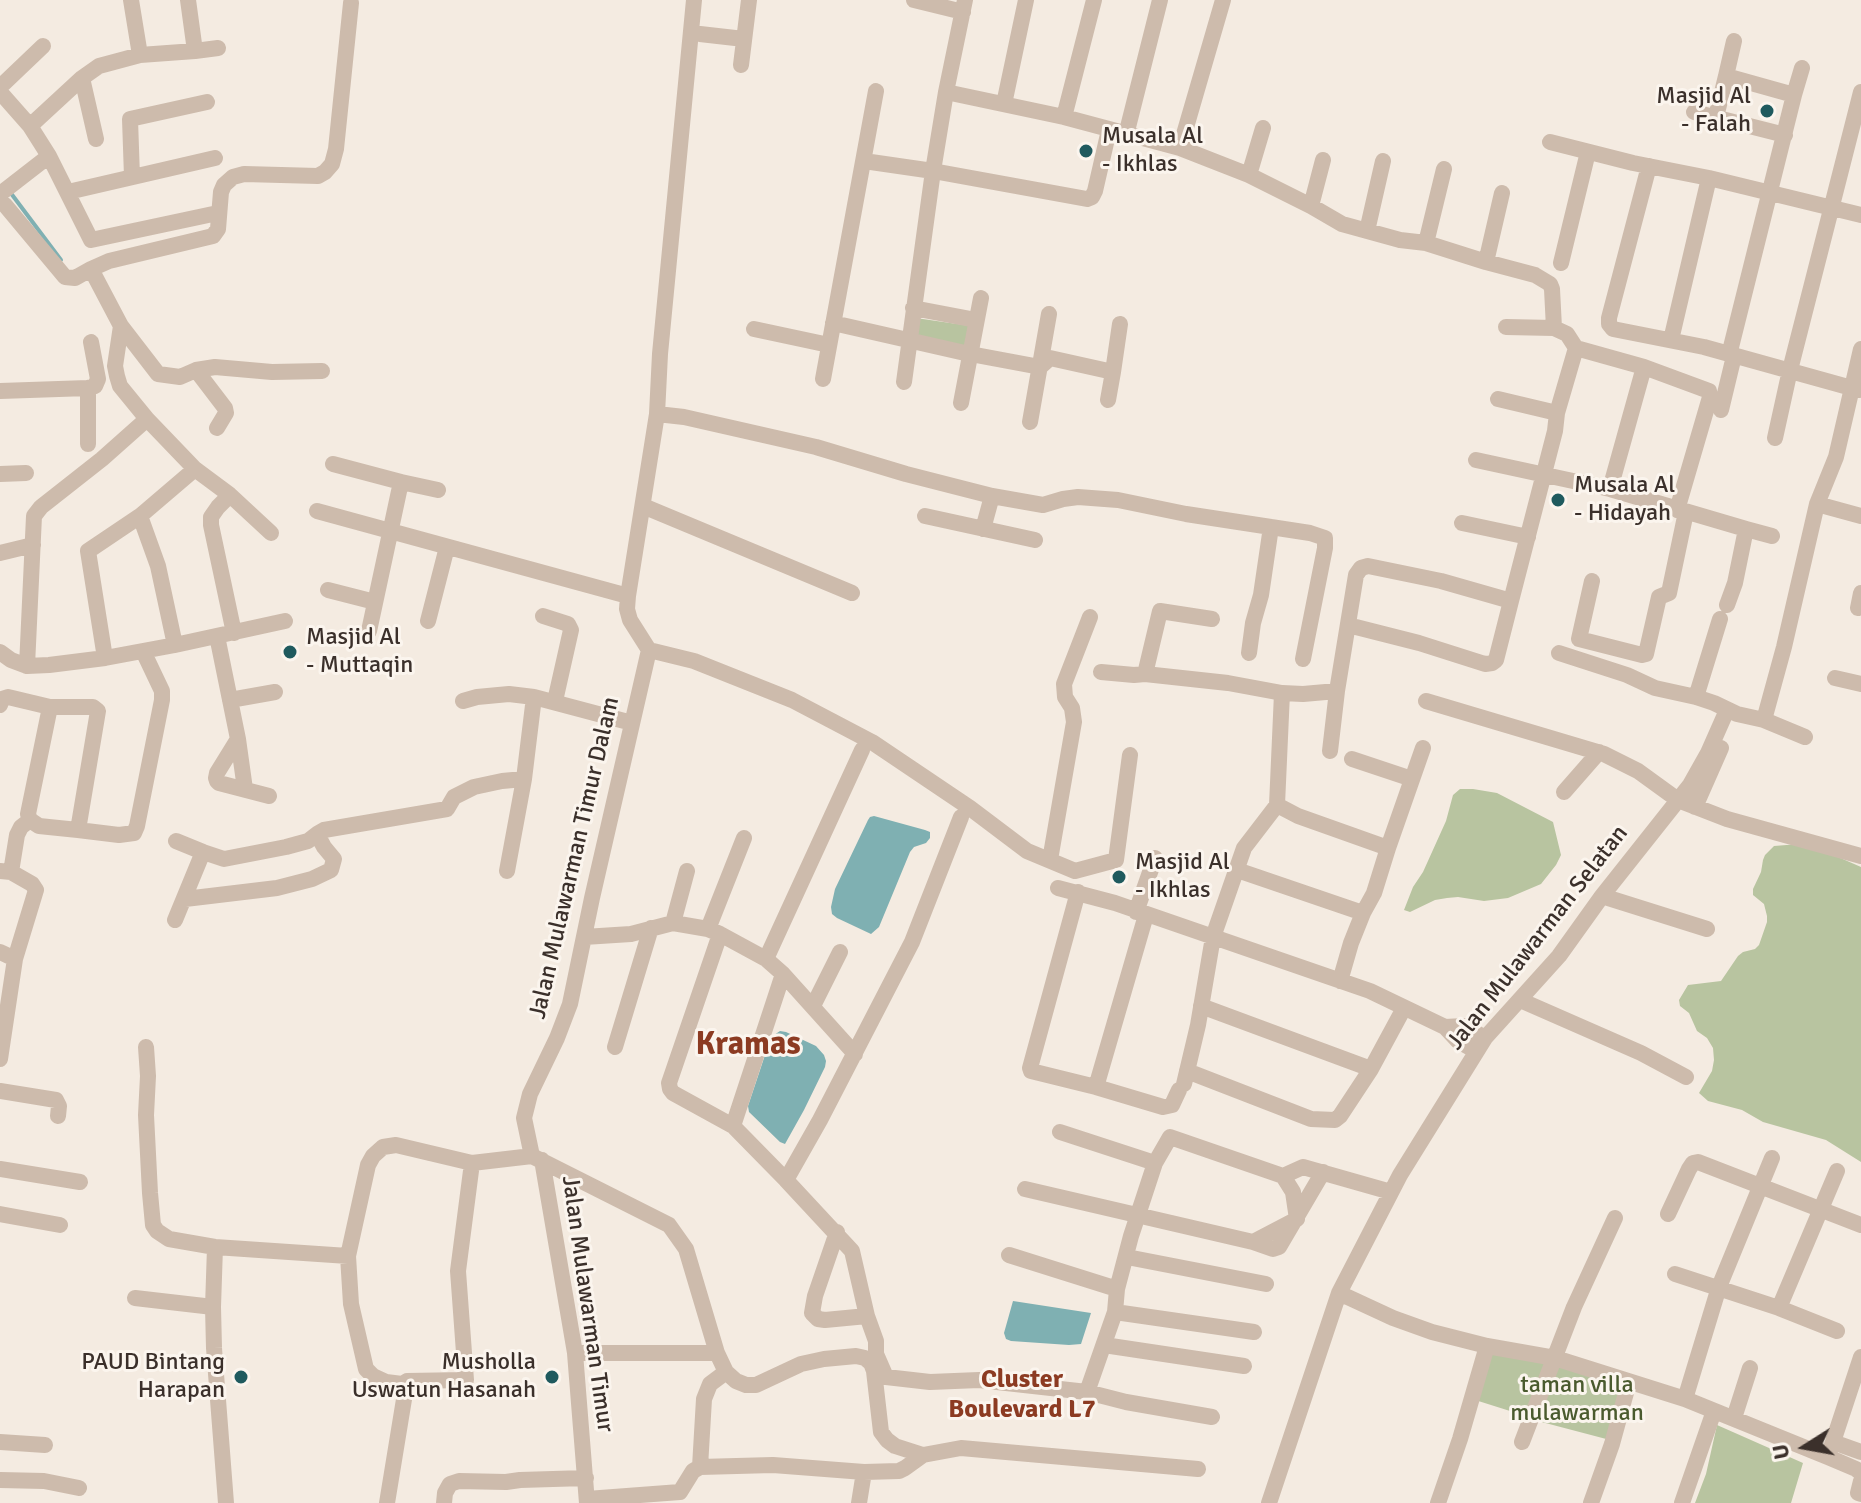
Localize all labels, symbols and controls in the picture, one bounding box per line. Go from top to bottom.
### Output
place label: Masjid Al - Falah [1656,83,1751,139]
marker: Masjid Al - Falah [1758,102,1776,120]
place label: Musala Al - Ikhlas [1102,123,1203,179]
marker: Musala Al - Ikhlas [1077,142,1095,160]
place label: Musala Al - Hidayah [1574,472,1675,528]
marker: Musala Al - Hidayah [1549,491,1567,509]
place label: Masjid Al - Muttaqin [306,624,413,680]
marker: Masjid Al - Muttaqin [281,643,299,661]
street label: Jalan Mulawarman Timur Dalam [524,694,626,1022]
street label: Jalan Mulawarman Selatan [1441,820,1635,1056]
place label: Masjid Al - Ikhlas [1135,849,1230,905]
marker: Masjid Al - Ikhlas [1110,868,1128,886]
district label: Kramas [695,1027,801,1065]
street label: Jalan Mulawarman Timur [555,1174,619,1434]
place label: PAUD Bintang Harapan [81,1349,225,1405]
place label: Musholla Uswatun Hasanah [352,1349,536,1405]
district label: Cluster Boulevard L7 [948,1364,1096,1426]
marker: PAUD Bintang Harapan [232,1368,250,1386]
marker: Musholla Uswatun Hasanah [543,1368,561,1386]
park label: taman villa mulawarman [1510,1372,1644,1428]
north arrow [1765,1407,1845,1487]
text: U [1766,1442,1796,1462]

